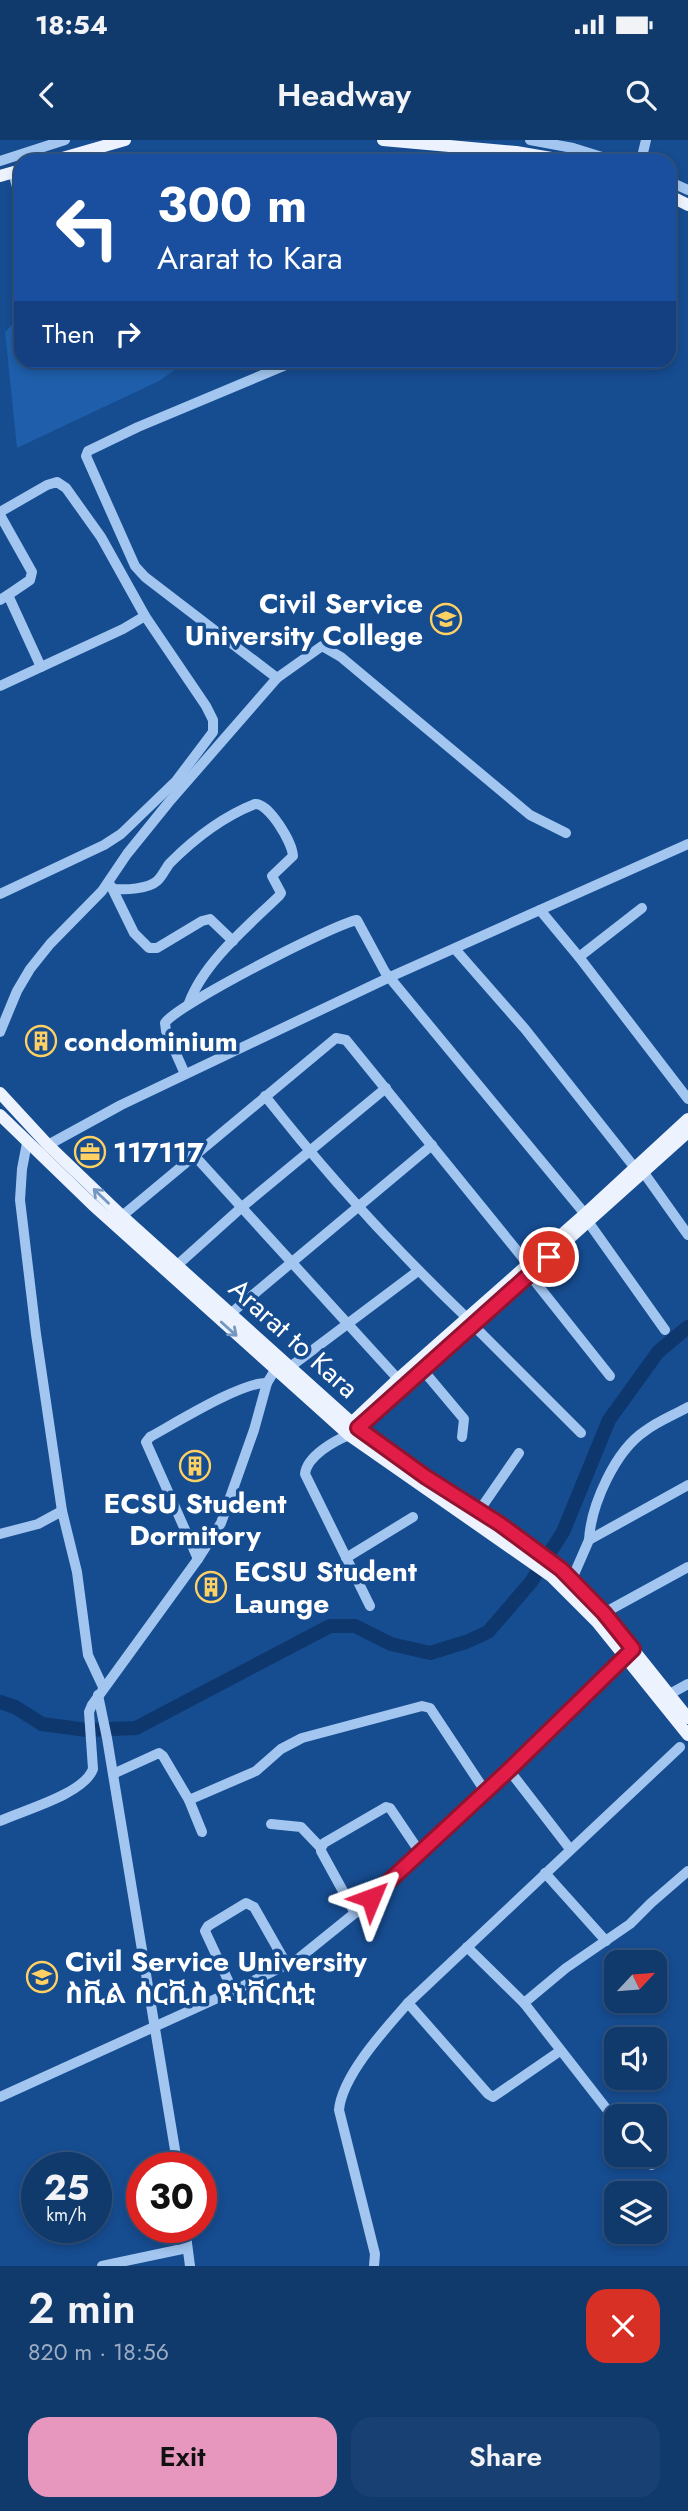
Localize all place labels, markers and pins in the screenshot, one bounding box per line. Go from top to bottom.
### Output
place label: Civil Service University College [185,583,423,656]
school or university icon: Civil Service University College [429,602,463,636]
place label: condominium [64,1021,238,1062]
building icon: condominium [24,1024,58,1058]
place label: 117117 [113,1132,204,1173]
office icon: 117117 [73,1135,107,1169]
pin [519,1227,579,1287]
building icon: ECSU Student Dormitory [178,1449,212,1483]
place label: ECSU Student Dormitory [104,1483,287,1556]
place label: ECSU Student Launge [234,1551,417,1624]
building icon: ECSU Student Launge [194,1570,228,1604]
place label: Civil Service University ስቪል ሰርቪስ ዩኒቨርሲቲ [65,1941,367,2014]
school or university icon: Civil Service University ስቪል ሰርቪስ ዩኒቨርሲቲ [25,1960,59,1994]

